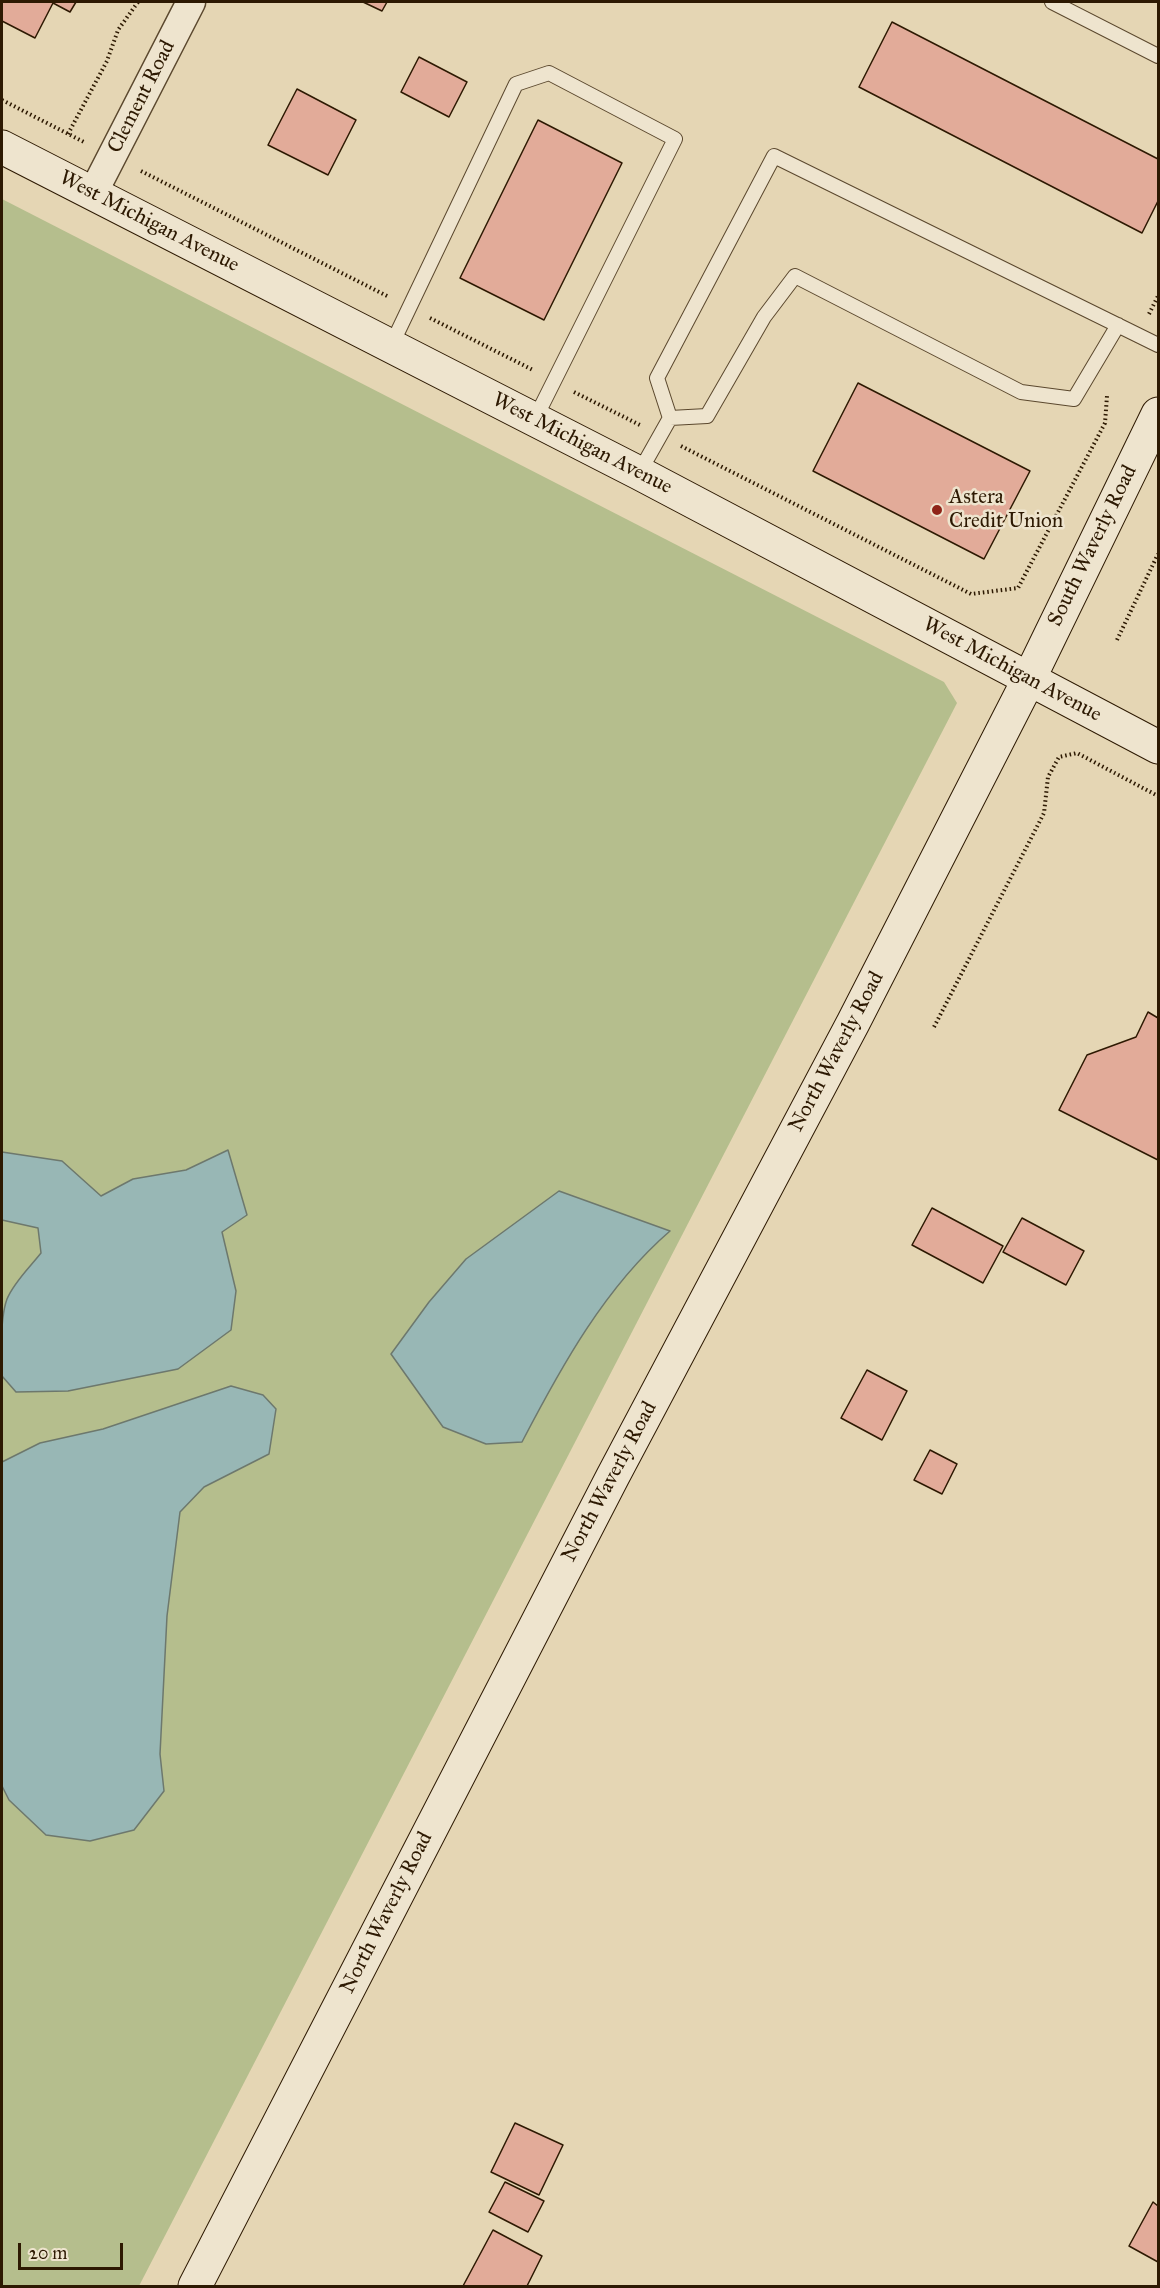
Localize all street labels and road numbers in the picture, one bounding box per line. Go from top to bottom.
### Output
street label: Clement Road [103,36,181,158]
street label: West Michigan Avenue [55,166,243,278]
street label: West Michigan Avenue [488,388,676,500]
street label: South Waverly Road [1043,461,1143,631]
street label: West Michigan Avenue [918,612,1106,728]
street label: North Waverly Road [784,967,890,1137]
street label: North Waverly Road [557,1397,663,1567]
street label: North Waverly Road [335,1828,439,1998]

